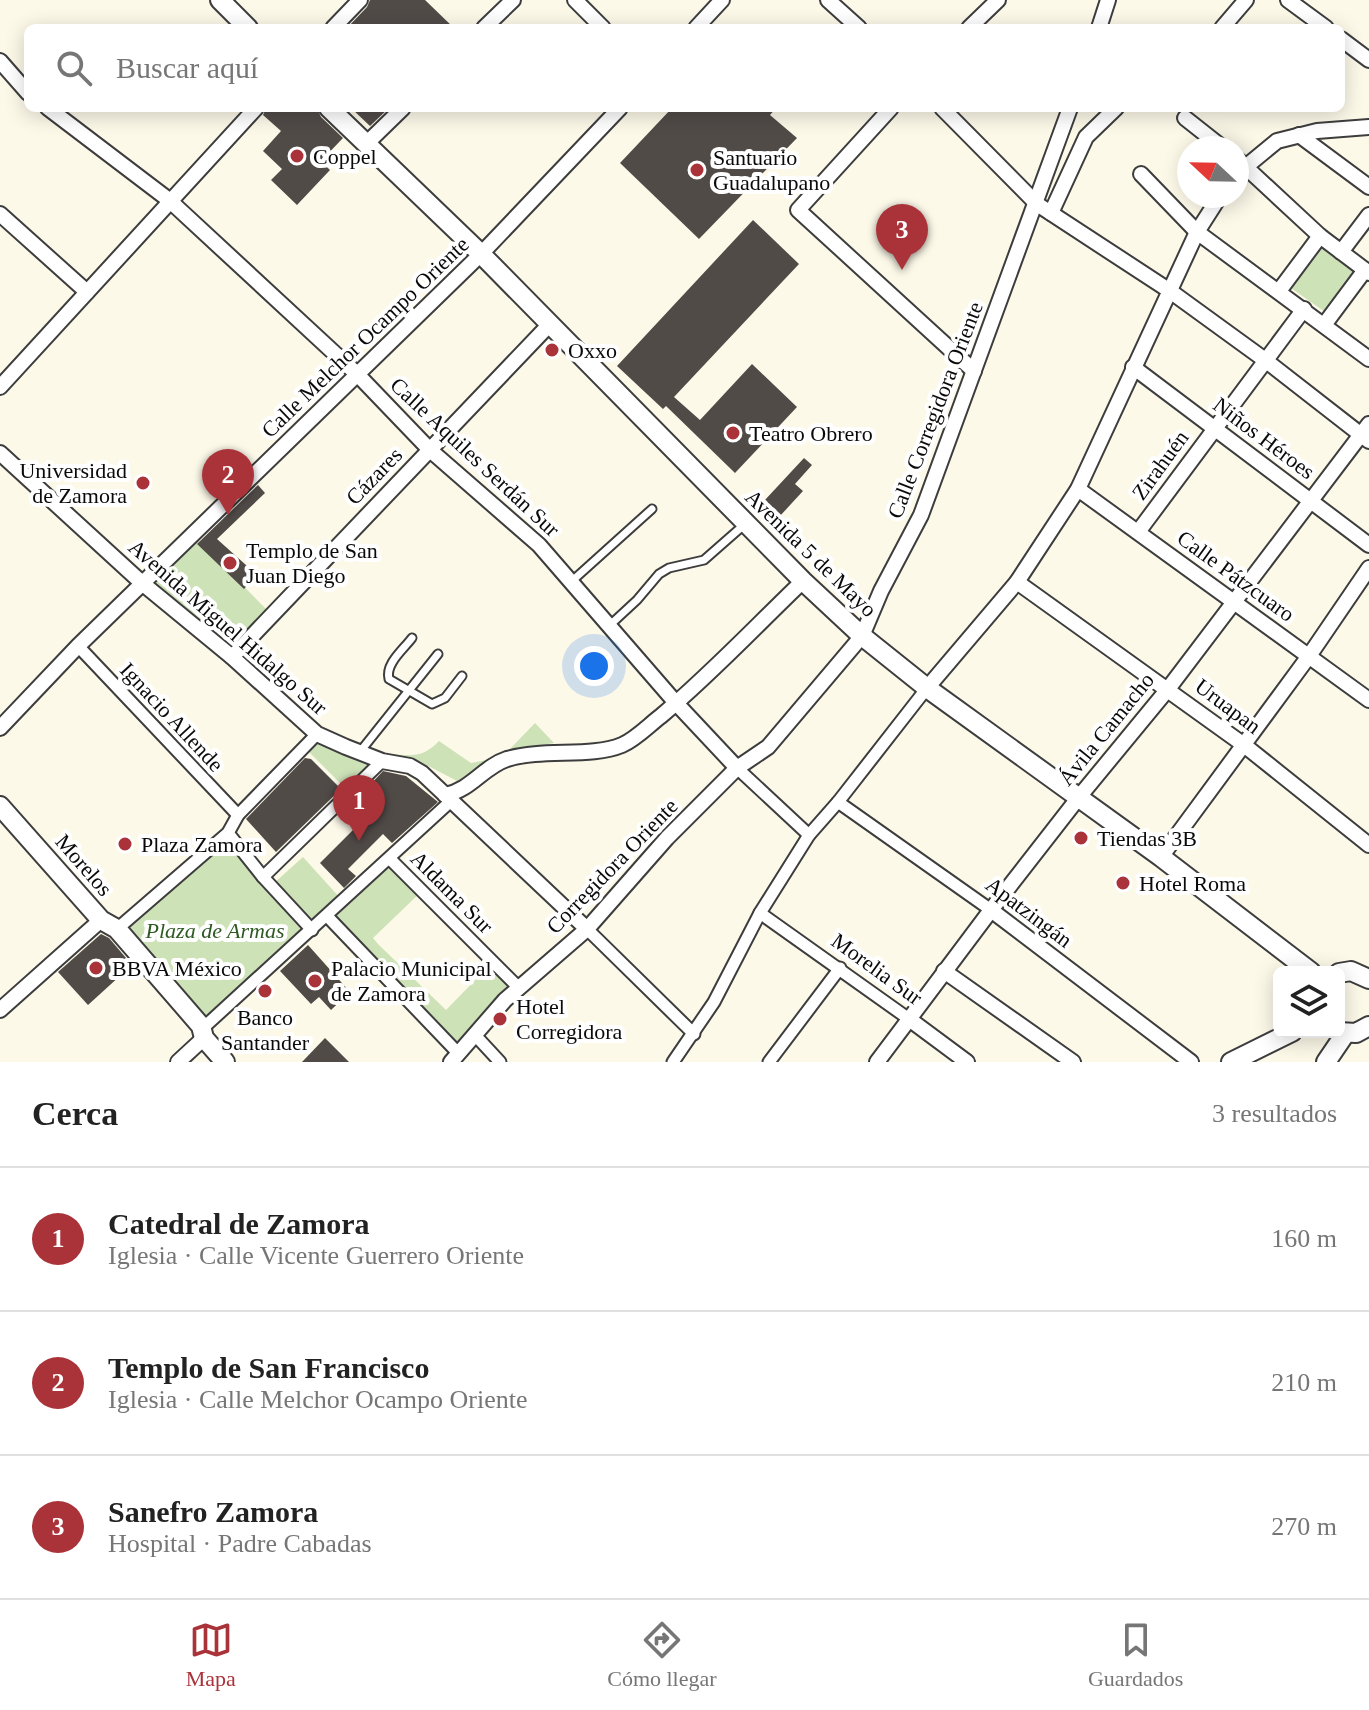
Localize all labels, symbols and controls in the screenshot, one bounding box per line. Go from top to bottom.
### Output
search box [24,24,1345,112]
icon: search [52,46,96,90]
text: Buscar aquí [116,51,258,84]
north arrow [1177,136,1249,208]
place label: Coppel [313,144,377,169]
place label: Santuario Guadalupano [713,145,830,195]
marker: Coppel [288,147,306,165]
marker: Santuario Guadalupano [688,161,706,179]
pin: 3 [876,204,928,270]
street label: Calle Melchor Ocampo Oriente [256,231,474,443]
street label: Calle Corregidora Oriente [882,298,988,522]
place label: Oxxo [568,338,617,363]
marker: Oxxo [543,341,561,359]
street label: Calle Aquiles Serdán Sur [385,372,565,542]
street label: Niños Héroes [1208,392,1320,484]
place label: Teatro Obrero [749,421,873,446]
marker: Teatro Obrero [724,424,742,442]
street label: Zirahuén [1127,426,1193,504]
street label: Cázares [341,442,407,510]
pin: 2 [202,449,254,515]
place label: Universidad de Zamora [19,458,127,508]
marker: Universidad de Zamora [134,474,152,492]
street label: Avenida 5 de Mayo [740,484,882,622]
street label: Calle Pátzcuaro [1173,525,1299,627]
street label: Avenida Miguel Hidalgo Sur [124,534,333,720]
place label: Templo de San Juan Diego [246,538,378,588]
marker: Templo de San Juan Diego [221,554,239,572]
your location [574,646,614,686]
street label: Ignacio Allende [115,657,229,777]
street label: Ávila Camacho [1053,668,1159,790]
street label: Uruapan [1190,673,1266,739]
pin: 1 [333,775,385,841]
street label: Corregidora Oriente [541,793,683,939]
place label: Tiendas 3B [1097,826,1197,851]
street label: Morelos [51,829,117,901]
marker: Tiendas 3B [1072,829,1090,847]
place label: Plaza Zamora [141,832,263,857]
marker: Plaza Zamora [116,835,134,853]
street label: Aldama Sur [406,846,499,939]
place label: Hotel Roma [1139,871,1246,896]
street label: Apatzingán [981,872,1077,952]
marker: Hotel Roma [1114,874,1132,892]
park label: Plaza de Armas [145,918,284,943]
street label: Morelia Sur [827,928,928,1011]
place label: BBVA México [112,956,242,981]
place label: Palacio Municipal de Zamora [331,956,492,1006]
marker: BBVA México [87,959,105,977]
map controls [1273,966,1345,1038]
button: layers [1273,966,1345,1038]
marker: Palacio Municipal de Zamora [306,972,324,990]
marker: Banco Santander [256,982,274,1000]
place label: Hotel Corregidora [516,994,623,1044]
place label: Banco Santander [221,1005,310,1055]
marker: Hotel Corregidora [491,1010,509,1028]
text: Cerca [32,1095,118,1132]
text: 3 resultados [1212,1099,1337,1128]
text: Catedral de Zamora [108,1207,370,1240]
text: 1 [52,1224,65,1253]
text: 160 m [1271,1224,1337,1253]
text: Iglesia · Calle Vicente Guerrero Oriente [108,1241,524,1270]
text: Templo de San Francisco [108,1351,429,1384]
text: 2 [52,1368,65,1397]
text: 210 m [1271,1368,1337,1397]
text: Iglesia · Calle Melchor Ocampo Oriente [108,1385,527,1414]
text: Sanefro Zamora [108,1495,318,1528]
text: 3 [52,1512,65,1541]
text: 270 m [1271,1512,1337,1541]
text: Hospital · Padre Cabadas [108,1529,372,1558]
tab: Mapa [186,1618,236,1692]
tab: Cómo llegar [607,1618,717,1692]
tab: Guardados [1088,1618,1183,1692]

